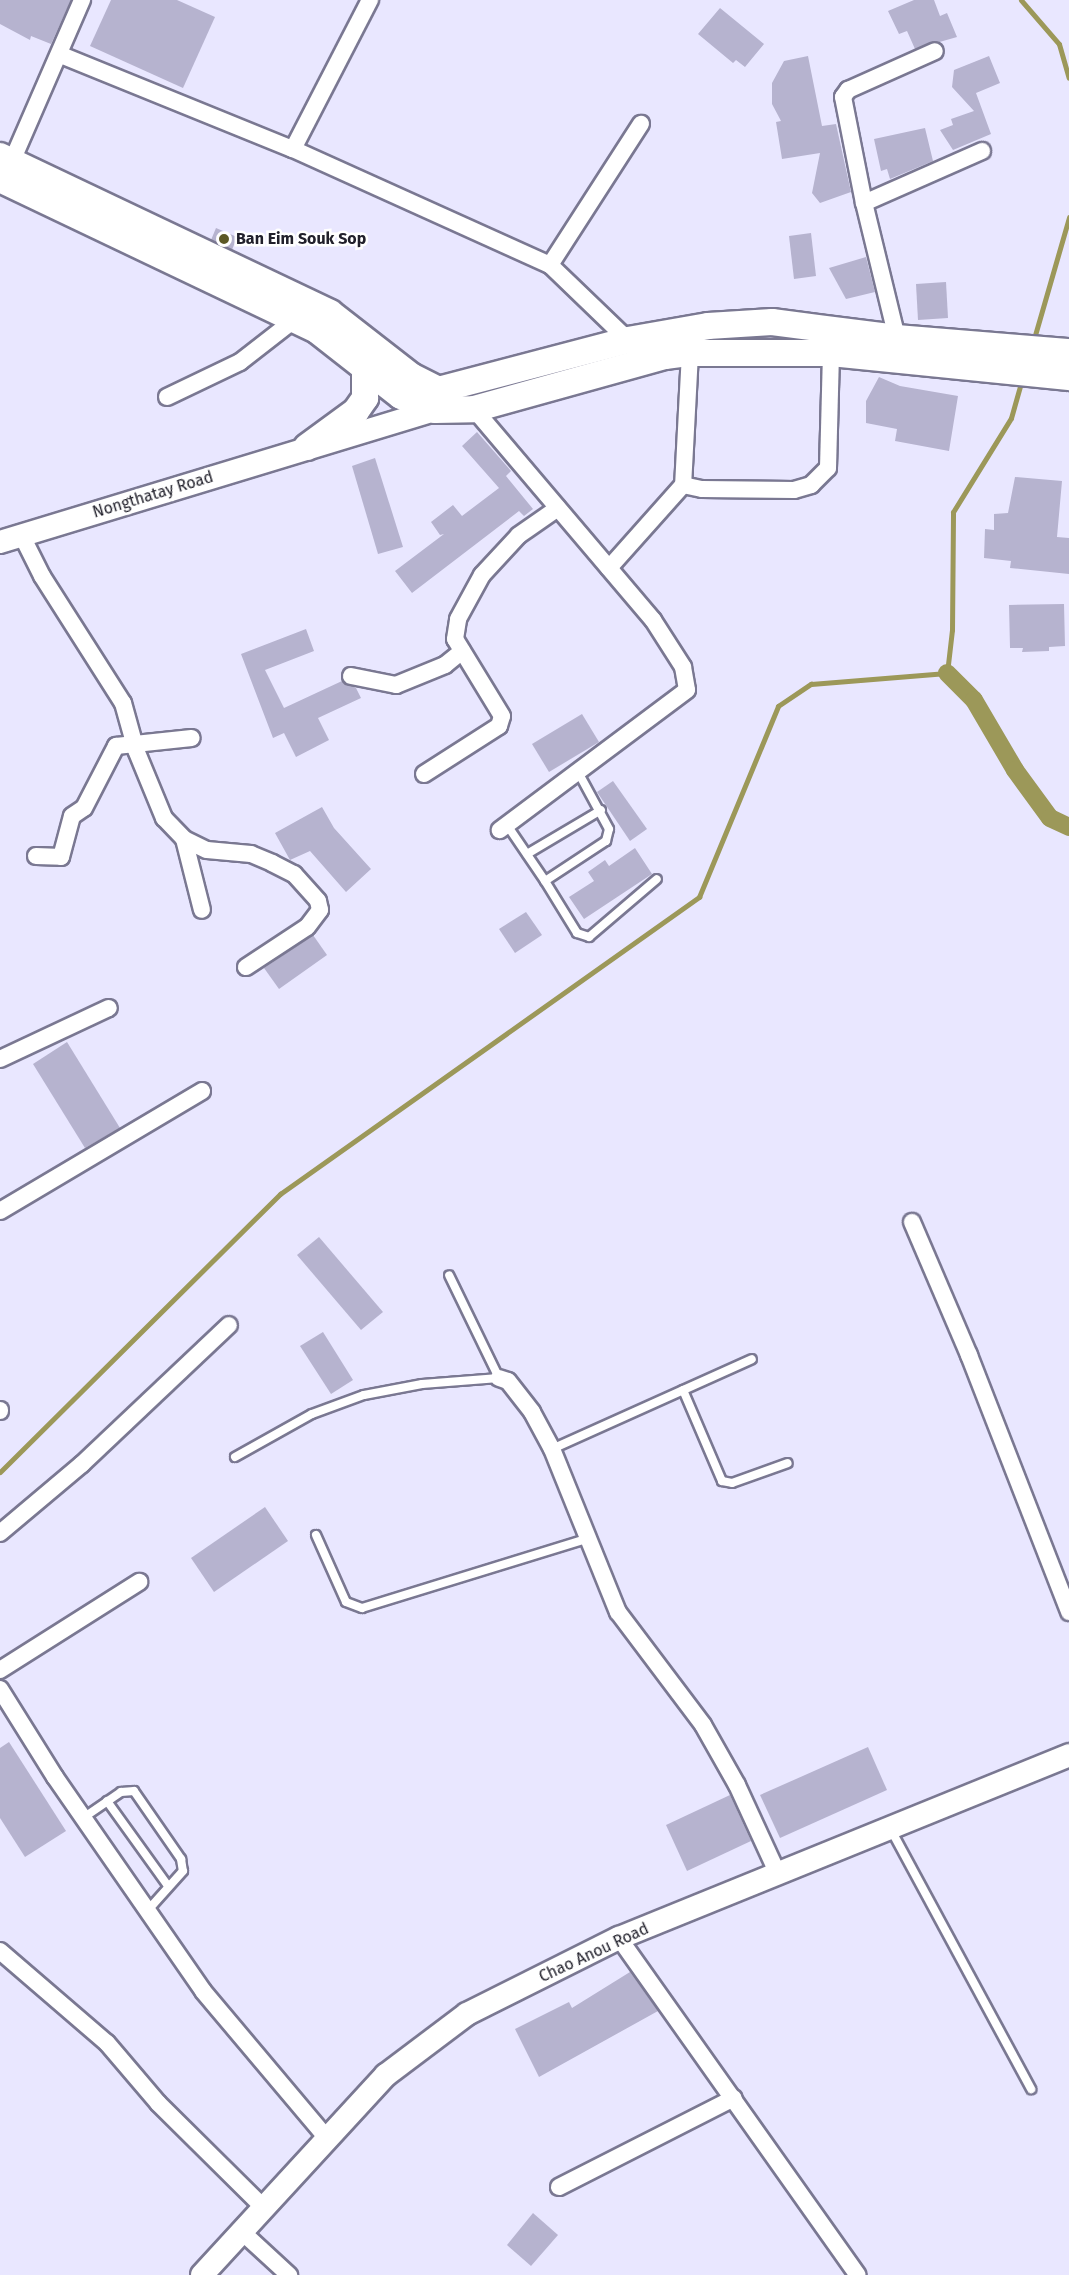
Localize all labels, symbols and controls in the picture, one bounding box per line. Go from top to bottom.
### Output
place label: Ban Eim Souk Sop [236,229,366,249]
marker: Ban Eim Souk Sop [217,232,231,246]
street label: Nongthatay Road [90,468,216,522]
street label: Chao Anou Road [536,1919,652,1987]

